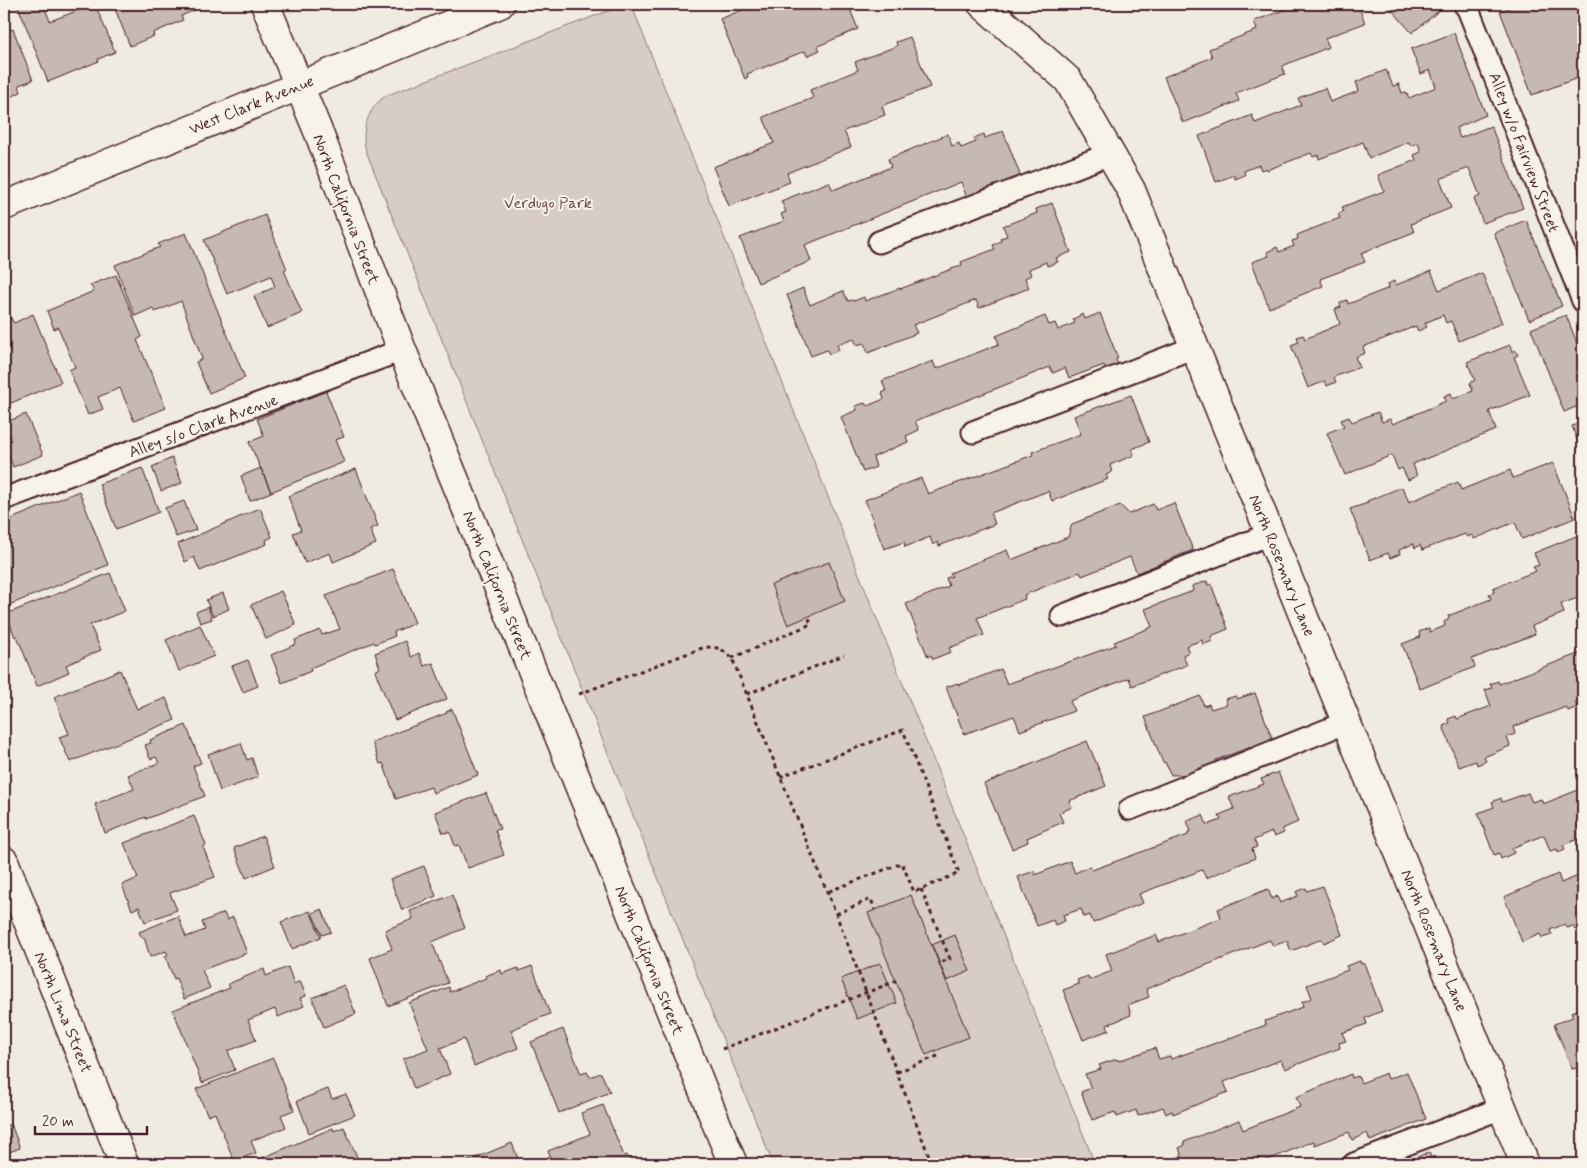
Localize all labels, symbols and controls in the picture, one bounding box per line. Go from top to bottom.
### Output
street label: Alley w/o Fairview Street [1483,69,1564,236]
street label: West Clark Avenue [186,71,317,140]
street label: North California Street [305,131,384,289]
park label: Verdugo Park [504,193,592,214]
street label: Alley s/o Clark Avenue [126,389,282,463]
street label: North Rosemary Lane [1244,492,1320,640]
street label: North California Street [455,508,536,665]
street label: North Rosemary Lane [1396,867,1472,1015]
street label: North California Street [607,883,688,1040]
street label: North Lima Street [29,949,97,1077]
scale bar [35,1103,148,1135]
text: 20 m [42,1112,74,1132]

